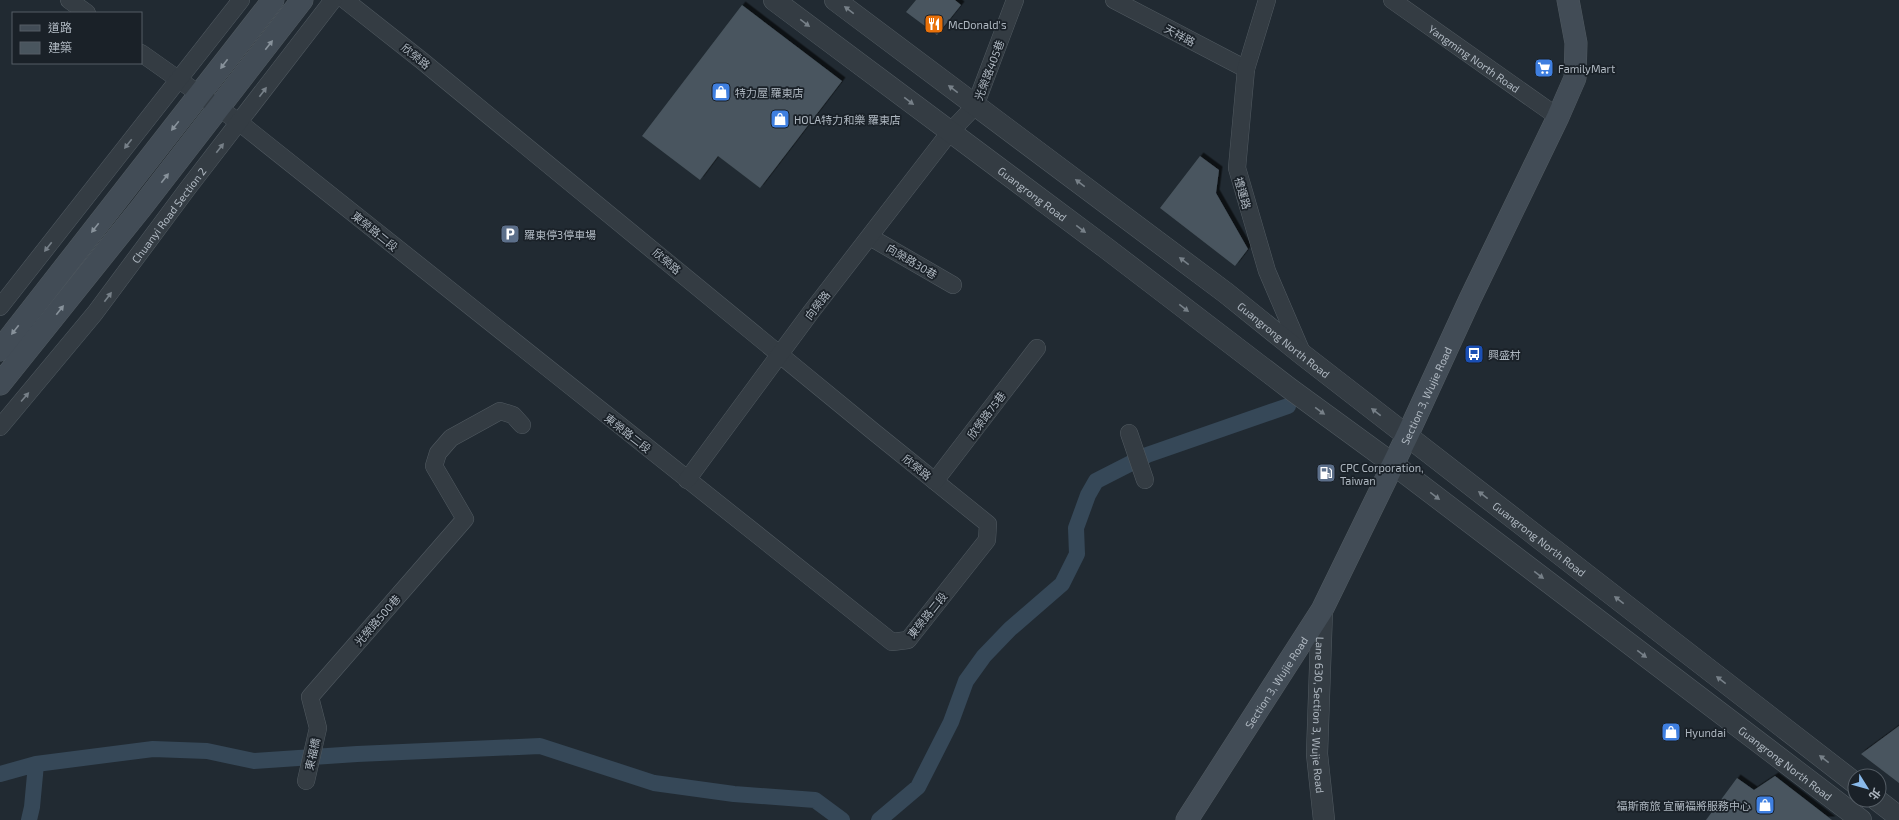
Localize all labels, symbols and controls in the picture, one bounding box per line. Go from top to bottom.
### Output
one-way arrow [844,6,855,15]
legend [12,12,142,64]
restaurant icon: McDonald's [923,13,945,35]
place label: McDonald's [948,18,1007,31]
one-way arrow [800,19,811,28]
text: 道路 [48,20,72,34]
street label: 天祥路 [1162,22,1198,48]
street label: Yangming North Road [1426,22,1523,95]
street label: 光榮路405巷 [972,38,1006,102]
one-way arrow [264,39,273,50]
text: 建築 [48,40,72,54]
street label: 欣榮路 [399,41,433,71]
supermarket icon: FamilyMart [1533,57,1555,79]
one-way arrow [220,59,228,70]
place label: FamilyMart [1558,62,1615,75]
shop icon: 特力屋 羅東店 [710,81,732,103]
one-way arrow [948,85,958,93]
place label: 特力屋 羅東店 [735,86,803,99]
one-way arrow [259,87,268,98]
one-way arrow [904,97,915,106]
shop icon: HOLA特力和樂 羅東店 [769,108,791,130]
place label: HOLA特力和樂 羅東店 [794,113,901,126]
one-way arrow [171,120,180,131]
one-way arrow [124,139,133,150]
one-way arrow [216,143,224,154]
street label: Guangrong Road [996,163,1070,223]
street label: Chuanyi Road Section 2 [128,164,208,265]
one-way arrow [160,172,169,183]
street label: 禮運路 [1232,175,1254,211]
one-way arrow [1074,179,1085,188]
street label: 東榮路二段 [350,209,400,253]
one-way arrow [90,222,99,233]
parking icon: 羅東停3停車場 [499,223,521,245]
one-way arrow [1076,225,1086,233]
place label: 羅東停3停車場 [524,228,596,241]
one-way arrow [44,241,52,252]
street label: 向榮路30巷 [884,241,940,281]
street label: 欣榮路 [650,245,684,277]
one-way arrow [1178,257,1189,265]
street label: 向榮路 [802,288,832,322]
one-way arrow [104,291,112,302]
street label: Guangrong North Road [1235,299,1333,380]
one-way arrow [1179,304,1190,312]
one-way arrow [55,305,64,316]
one-way arrow [11,325,19,336]
bus stop icon: 興盛村 [1463,343,1485,365]
street label: Section 3, Wujie Road [1397,344,1454,446]
place label: 興盛村 [1488,348,1521,361]
street label: 欣榮路75巷 [964,389,1008,441]
one-way arrow [21,392,30,403]
one-way arrow [1315,407,1326,415]
one-way arrow [1371,408,1382,417]
street label: 東榮路二段 [602,411,654,455]
street label: 欣榮路 [900,452,934,482]
place label: CPC Corporation, Taiwan [1340,461,1424,487]
fuel station icon: CPC Corporation, Taiwan [1315,462,1337,484]
one-way arrow [1477,490,1488,499]
one-way arrow [1430,492,1441,500]
street label: Guangrong North Road [1491,498,1589,579]
one-way arrow [1533,571,1544,579]
street label: 東榮路二段 [905,590,949,640]
street label: 光榮路500巷 [351,592,403,648]
one-way arrow [1613,596,1624,604]
street label: Section 3, Wujie Road [1241,634,1310,730]
street label: Lane 630, Section 3, Wujie Road [1310,636,1328,794]
one-way arrow [1637,649,1648,658]
one-way arrow [1716,675,1727,684]
shop icon: Hyundai [1660,721,1682,743]
street label: Guangrong North Road [1736,723,1835,802]
place label: Hyundai [1685,726,1726,739]
street label: 東福橋 [302,736,322,772]
one-way arrow [1819,755,1830,763]
north arrow [1847,768,1887,808]
text: 北 [1867,786,1884,803]
shop icon: 福斯商旅 宜蘭福將服務中心 [1754,794,1776,816]
place label: 福斯商旅 宜蘭福將服務中心 [1617,799,1751,812]

